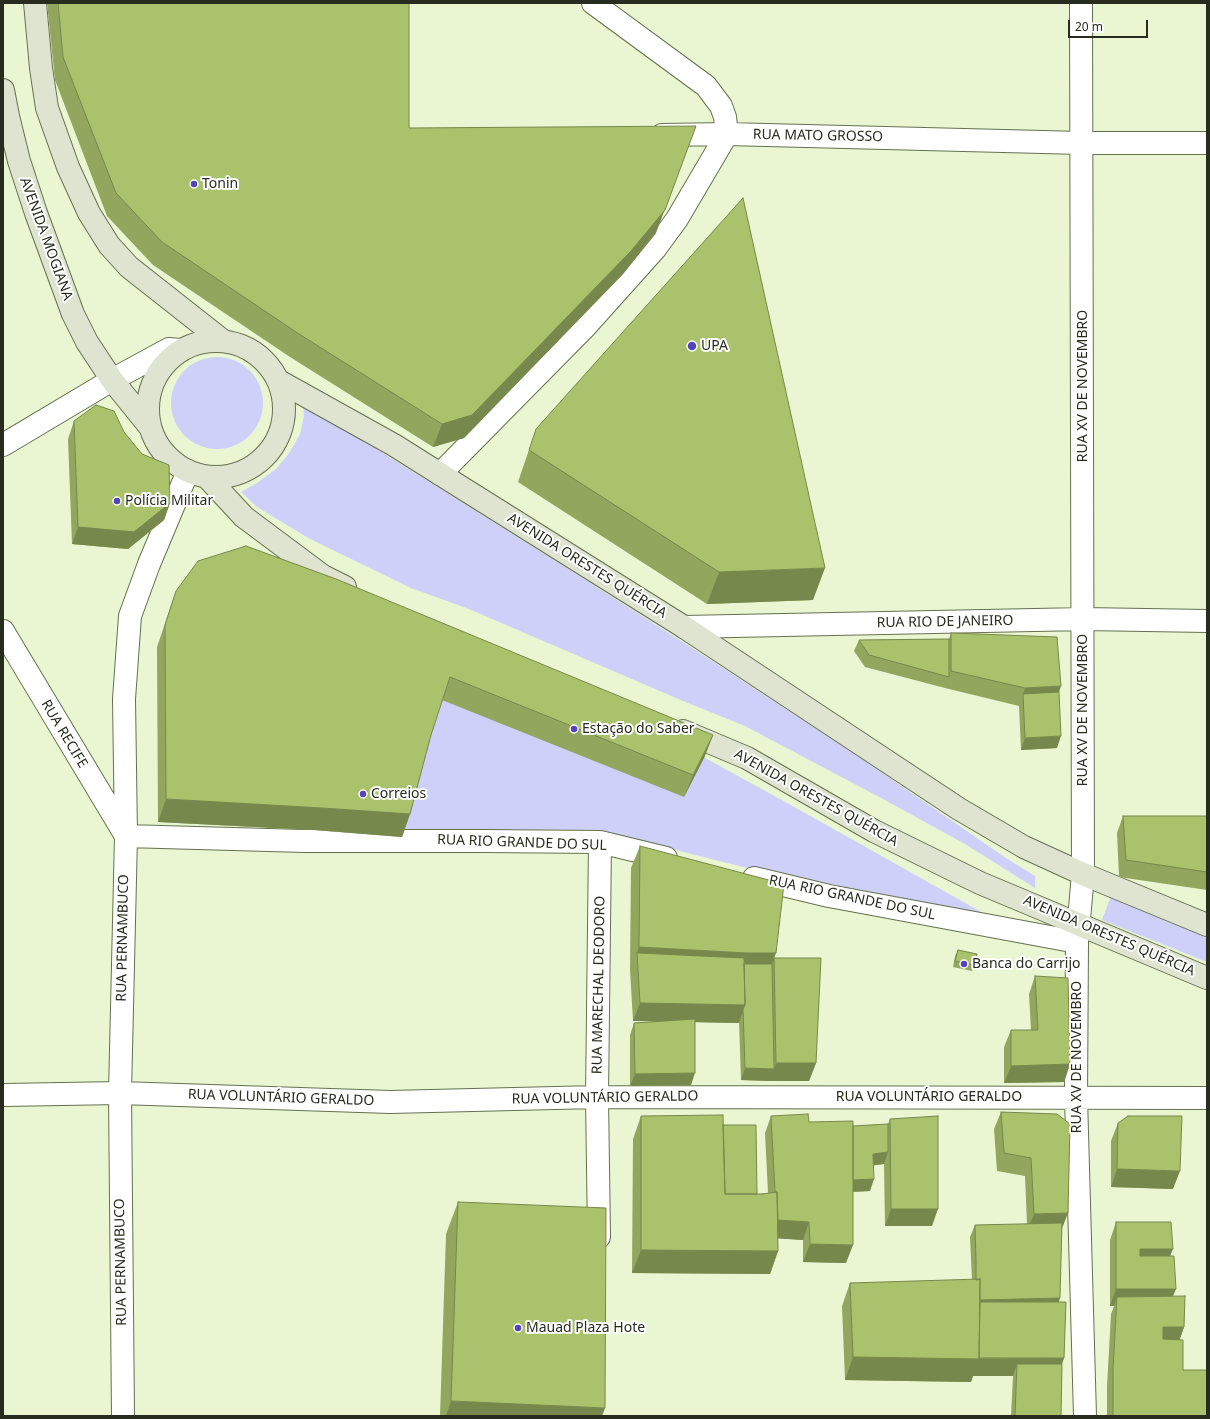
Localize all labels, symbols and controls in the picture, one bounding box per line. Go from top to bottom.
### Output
scale bar [1070,12,1150,38]
text: 20 m [1075,18,1103,35]
street label: RUA MATO GROSSO [753,126,883,146]
street label: AVENIDA MOGIANA [16,175,76,303]
place label: Tonin [202,176,238,192]
marker: Tonin [189,179,199,189]
street label: RUA XV DE NOVEMBRO [1075,310,1091,462]
place label: UPA [701,338,728,354]
marker: UPA [686,340,698,352]
place label: Polícia Militar [125,493,213,509]
marker: Polícia Militar [112,496,122,506]
street label: AVENIDA ORESTES QUÉRCIA [504,510,670,622]
street label: RUA RIO DE JANEIRO [877,612,1013,632]
street label: RUA XV DE NOVEMBRO [1075,634,1091,786]
street label: RUA RECIFE [37,697,91,771]
place label: Estação do Saber [582,721,695,737]
marker: Estação do Saber [569,724,579,734]
street label: AVENIDA ORESTES QUÉRCIA [731,746,901,850]
place label: Correios [371,786,426,802]
marker: Correios [358,789,368,799]
street label: RUA RIO GRANDE DO SUL [437,832,607,854]
street label: RUA RIO GRANDE DO SUL [767,872,937,924]
street label: RUA PERNAMBUCO [113,874,133,1002]
street label: AVENIDA ORESTES QUÉRCIA [1021,892,1197,980]
street label: RUA MARECHAL DEODORO [589,896,609,1074]
place label: Banca do Carrijo [972,956,1080,972]
marker: Banca do Carrijo [959,959,969,969]
street label: RUA XV DE NOVEMBRO [1069,981,1085,1133]
street label: RUA VOLUNTÁRIO GERALDO [187,1086,375,1110]
street label: RUA VOLUNTÁRIO GERALDO [512,1088,698,1108]
street label: RUA VOLUNTÁRIO GERALDO [836,1089,1022,1105]
street label: RUA PERNAMBUCO [111,1198,131,1326]
place label: Mauad Plaza Hote [526,1320,645,1336]
marker: Mauad Plaza Hote [513,1323,523,1333]

